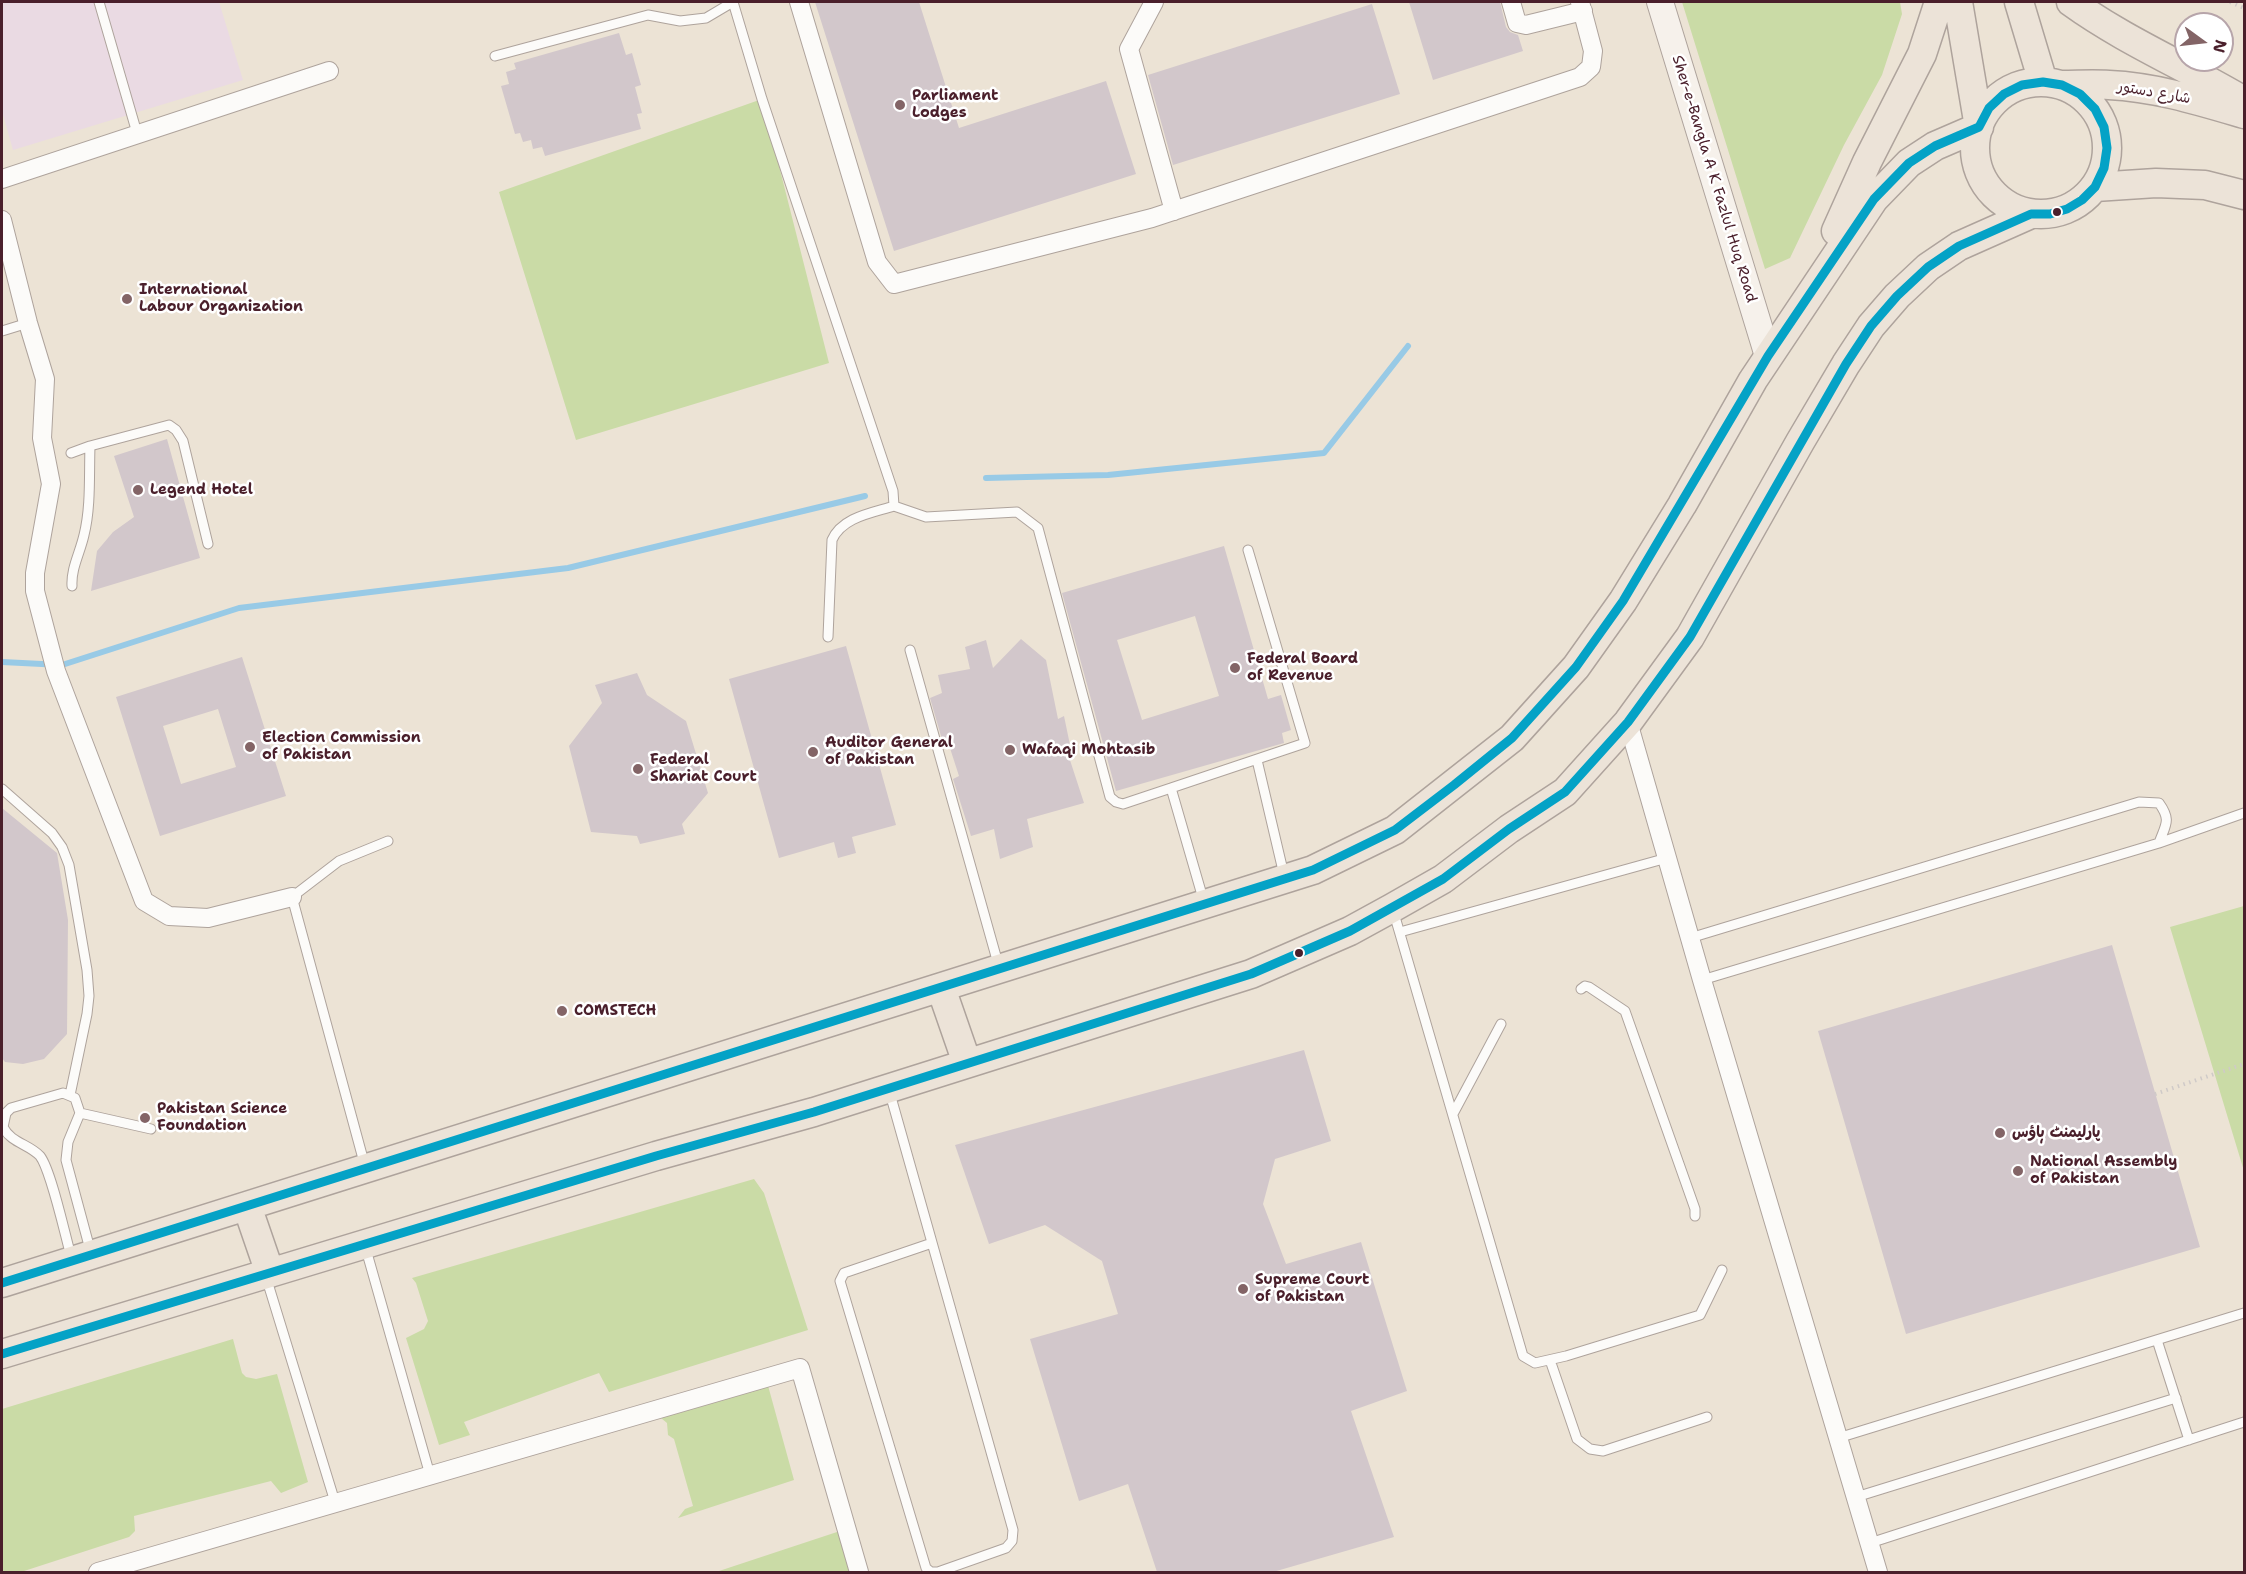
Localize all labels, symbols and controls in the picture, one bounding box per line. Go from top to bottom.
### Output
north arrow [2174,12,2234,72]
text: N [2208,37,2232,55]
street label: Sher-e-Bangla A K Fazlul Huq Road [1668,53,1760,305]
street label: شارع دستور [2116,78,2192,108]
place label: Parliament Lodges [912,87,998,122]
marker: Parliament Lodges [893,98,907,112]
unlabelled marker [2051,206,2063,218]
place label: International Labour Organization [139,281,303,316]
marker: International Labour Organization [120,292,134,306]
place label: Legend Hotel [150,481,253,499]
marker: Legend Hotel [131,483,145,497]
place label: Federal Board of Revenue [1247,650,1358,685]
marker: Federal Board of Revenue [1228,661,1242,675]
place label: Election Commission of Pakistan [262,729,421,764]
place label: Auditor General of Pakistan [825,734,953,769]
marker: Election Commission of Pakistan [243,740,257,754]
place label: Wafaqi Mohtasib [1022,741,1155,759]
marker: Wafaqi Mohtasib [1003,743,1017,757]
marker: Auditor General of Pakistan [806,745,820,759]
place label: Federal Shariat Court [650,751,757,786]
marker: Federal Shariat Court [631,762,645,776]
unlabelled marker [1293,947,1305,959]
place label: COMSTECH [574,1002,656,1020]
marker: COMSTECH [555,1004,569,1018]
place label: Pakistan Science Foundation [157,1100,287,1135]
marker: Pakistan Science Foundation [138,1111,152,1125]
place label: پارلیمنٹ ہاؤس [2012,1124,2100,1142]
marker: پارلیمنٹ ہاؤس [1993,1126,2007,1140]
place label: National Assembly of Pakistan [2030,1153,2177,1188]
marker: National Assembly of Pakistan [2011,1164,2025,1178]
place label: Supreme Court of Pakistan [1255,1271,1369,1306]
marker: Supreme Court of Pakistan [1236,1282,1250,1296]

